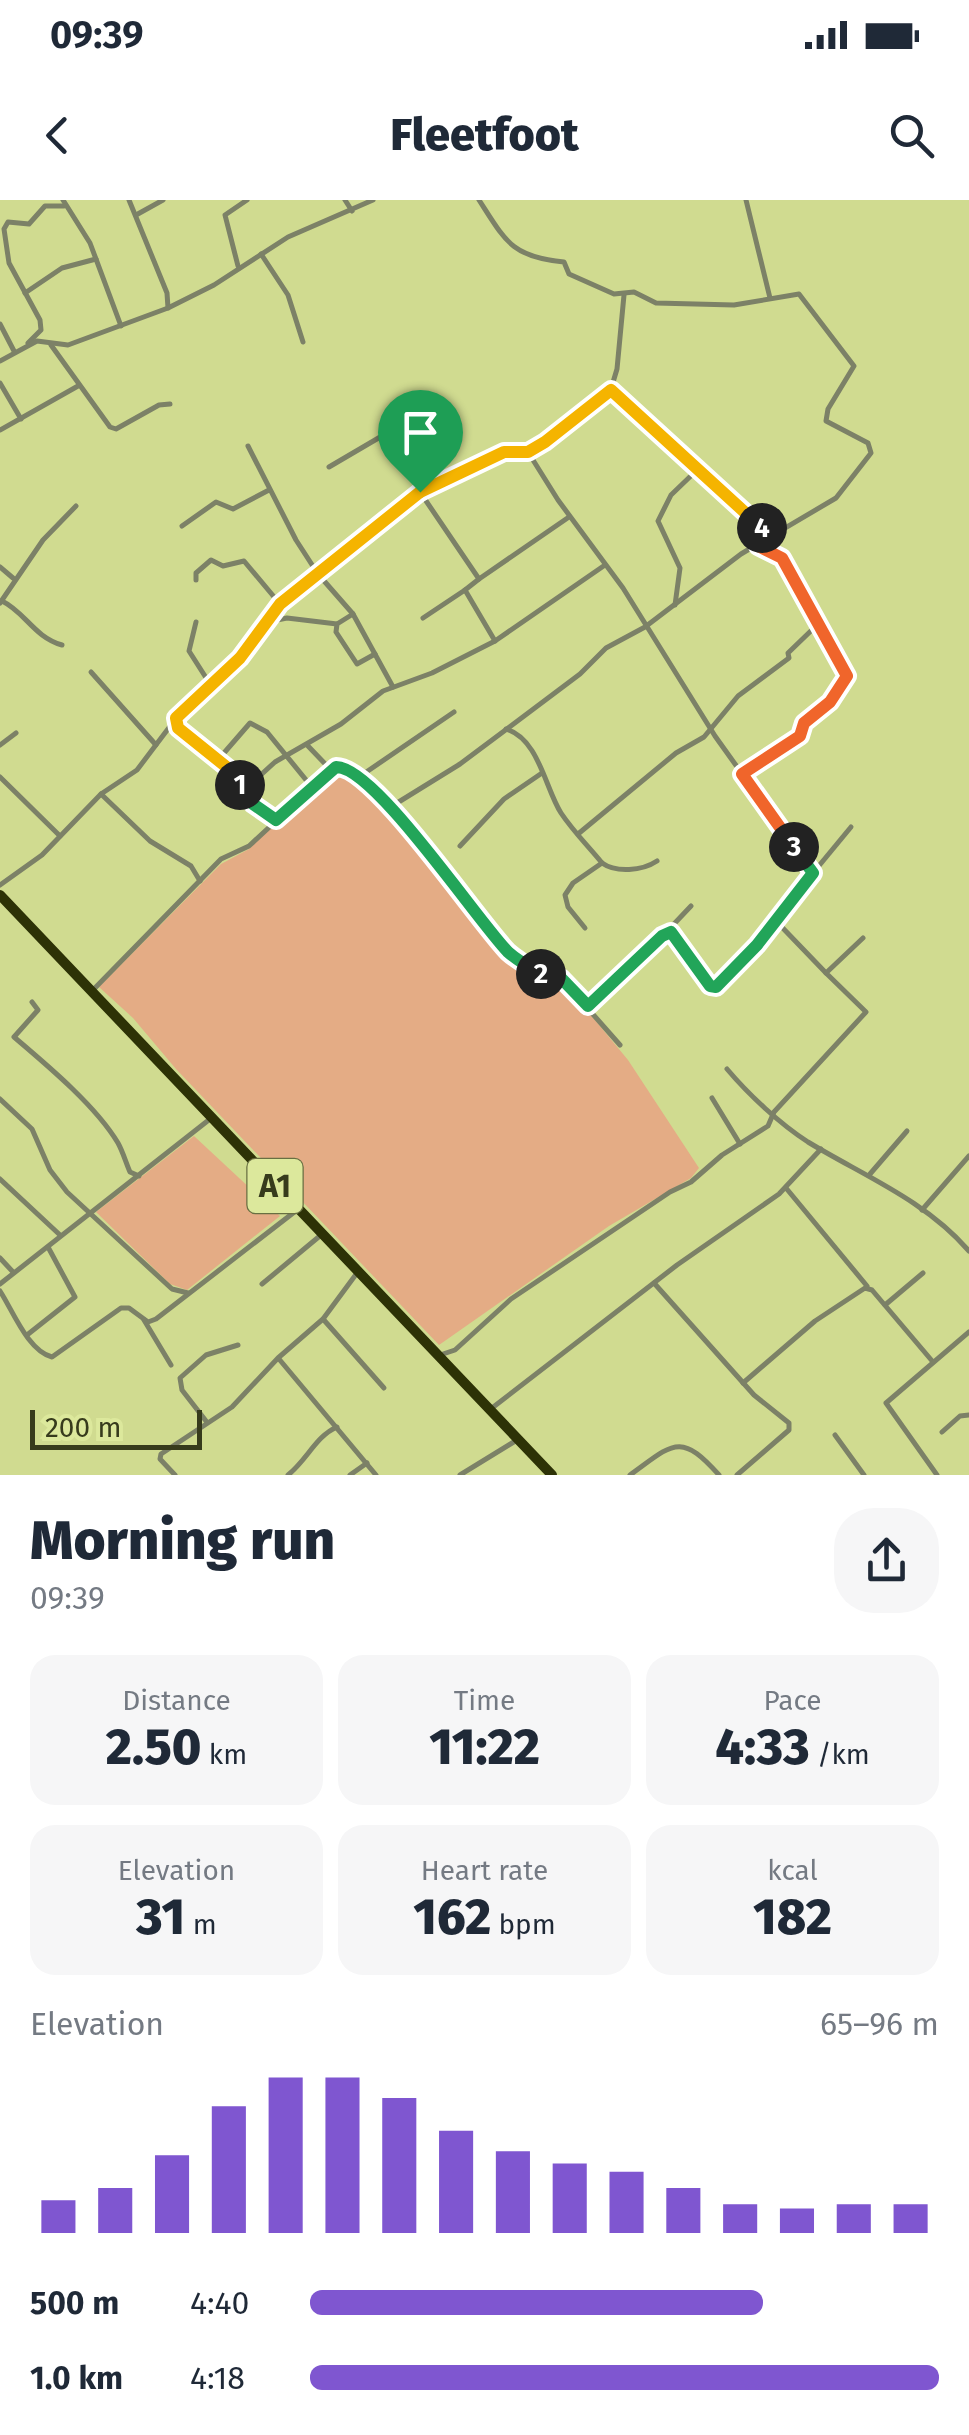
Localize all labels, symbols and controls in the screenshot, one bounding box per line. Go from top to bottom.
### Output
text: 09:39 [50,12,143,58]
icon: back [30,108,85,163]
text: Fleetfoot [390,108,579,162]
icon: search [884,108,939,163]
pin [378,390,463,493]
icon: arrive [393,405,448,460]
pin: 4 [737,503,787,553]
text: 4 [754,511,770,544]
pin: 1 [215,760,265,810]
text: 1 [234,768,247,801]
pin: 3 [769,822,819,872]
text: 3 [787,830,801,863]
pin: 2 [516,949,566,999]
text: 2 [534,957,548,990]
road number: A1 [248,1159,302,1213]
scale bar [30,1405,202,1450]
text: 200 m [45,1411,122,1444]
text: Morning run [30,1508,335,1574]
button: share [834,1508,939,1613]
text: 09:39 [30,1579,105,1617]
text: Distance [122,1684,231,1717]
text: Time [454,1684,515,1717]
text: Pace [763,1684,822,1717]
text: 2.50 [106,1717,201,1777]
text: 11:22 [429,1717,540,1777]
text: 4:33 [715,1717,809,1777]
text: km [201,1738,247,1771]
text: /km [809,1738,870,1771]
text: Elevation [118,1854,235,1887]
text: Heart rate [421,1854,548,1887]
text: kcal [767,1854,818,1887]
text: 31 [136,1887,185,1947]
text: 162 [413,1887,491,1947]
text: 182 [753,1887,832,1947]
text: m [185,1908,217,1941]
text: bpm [491,1908,556,1941]
text: Elevation [30,2005,164,2043]
text: 65–96 m [820,2005,939,2043]
text: 500 m [30,2284,119,2322]
text: 4:40 [190,2284,249,2322]
text: 1.0 km [30,2359,123,2397]
text: 4:18 [190,2359,245,2397]

